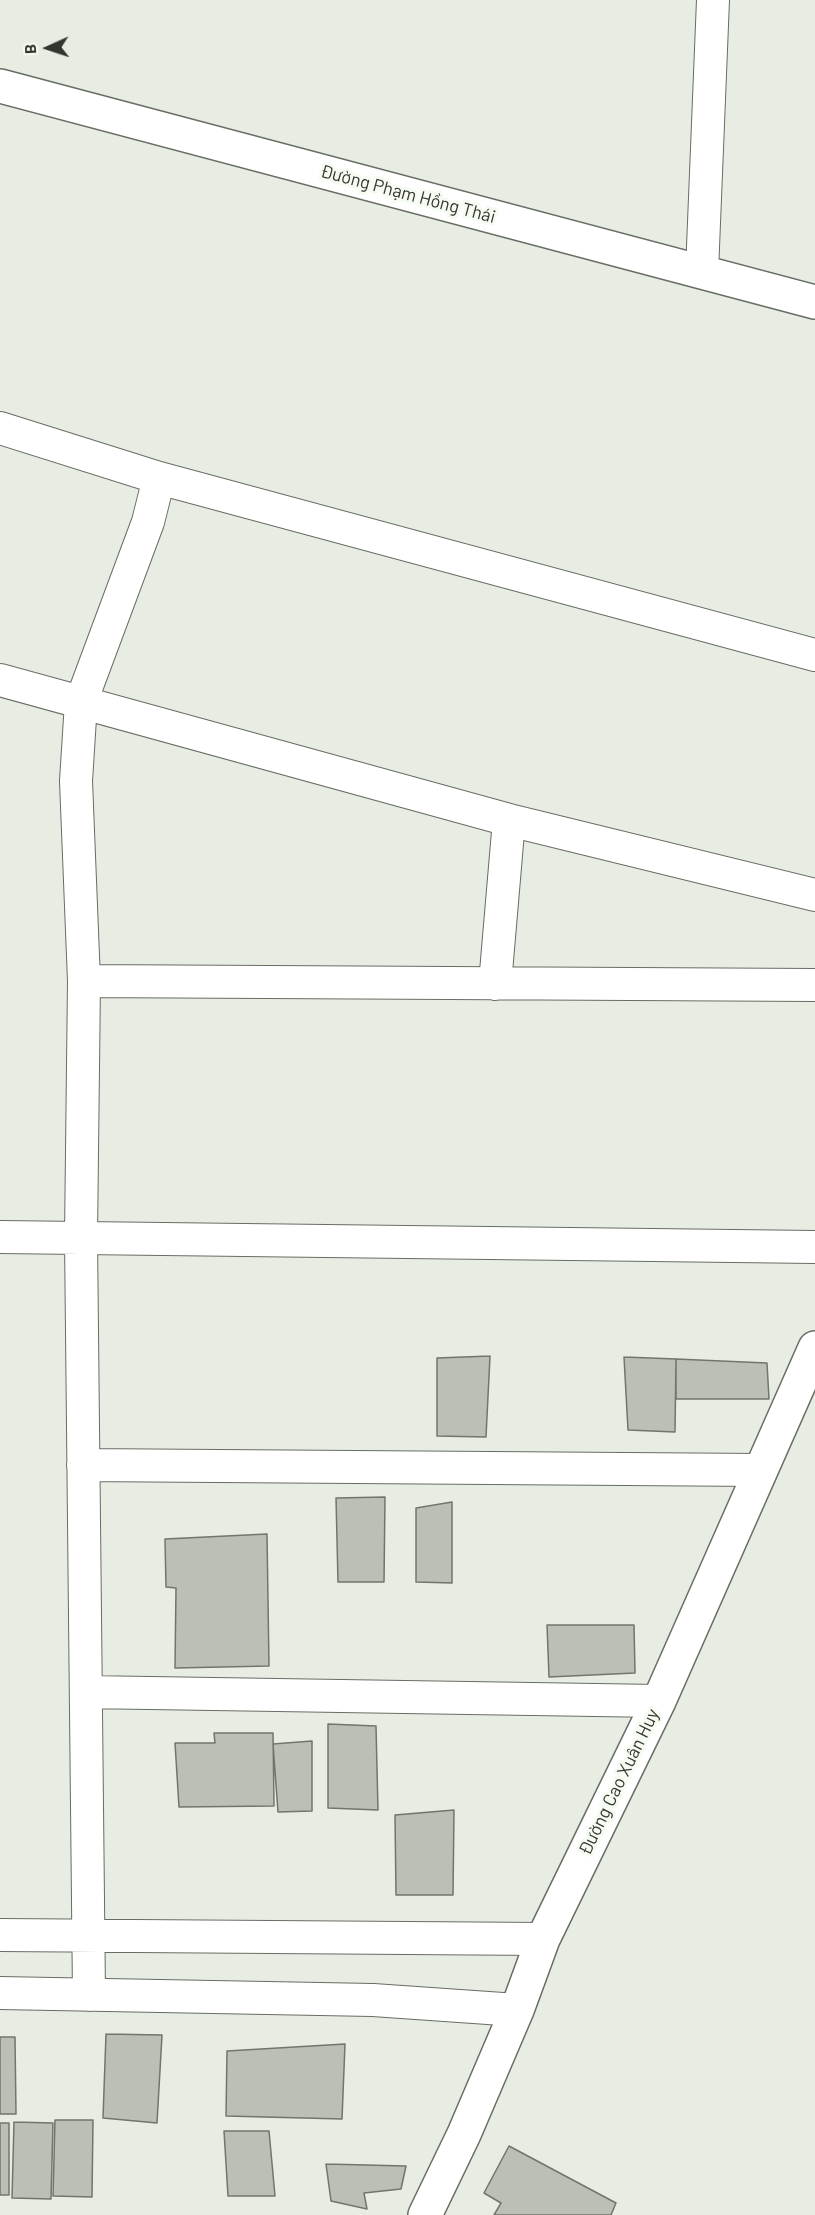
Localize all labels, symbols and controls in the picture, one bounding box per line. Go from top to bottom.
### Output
north arrow [18,18,78,78]
text: B [20,44,39,54]
street label: Đường Phạm Hồng Thái [318,160,498,228]
street label: Đường Cao Xuân Huy [574,1705,664,1859]

